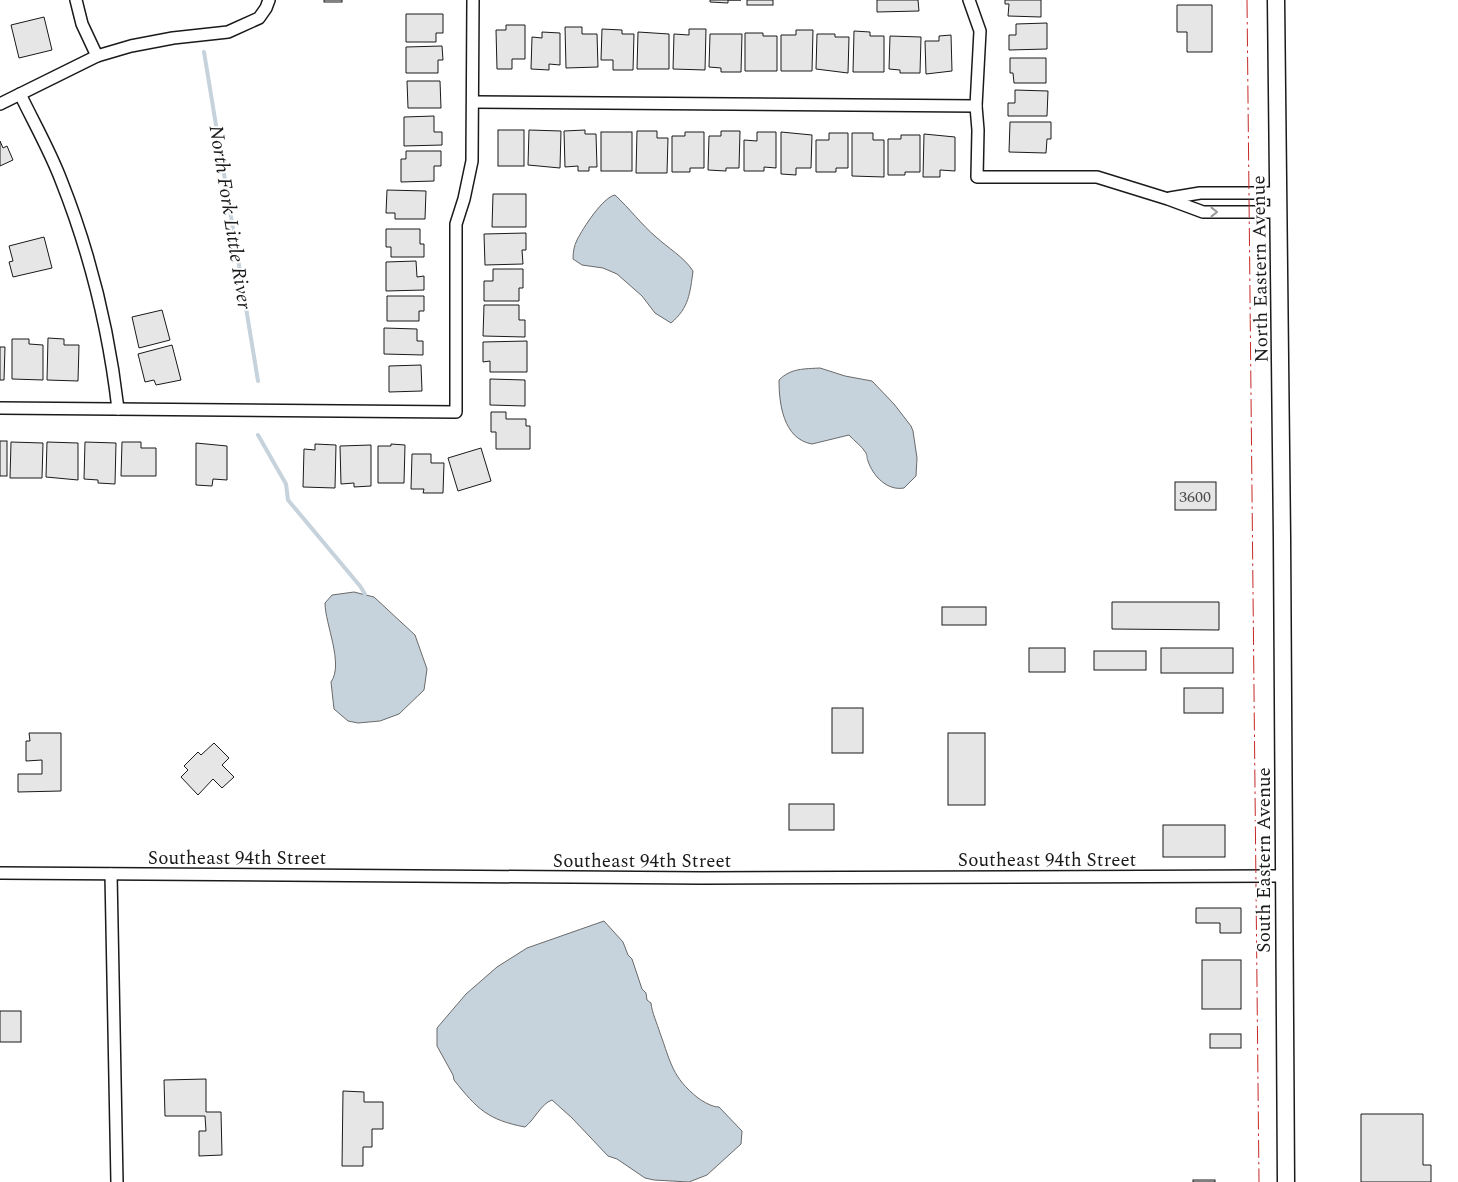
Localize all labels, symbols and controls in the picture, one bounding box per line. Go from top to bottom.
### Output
water label: North Fork Little River [201,123,260,312]
street label: North Eastern Avenue [1244,175,1277,363]
one-way arrow [1210,207,1218,217]
house number: 3600 [1179,485,1211,509]
street label: South Eastern Avenue [1250,767,1279,953]
street label: Southeast 94th Street [148,844,327,873]
street label: Southeast 94th Street [958,846,1137,875]
street label: Southeast 94th Street [553,847,732,876]

